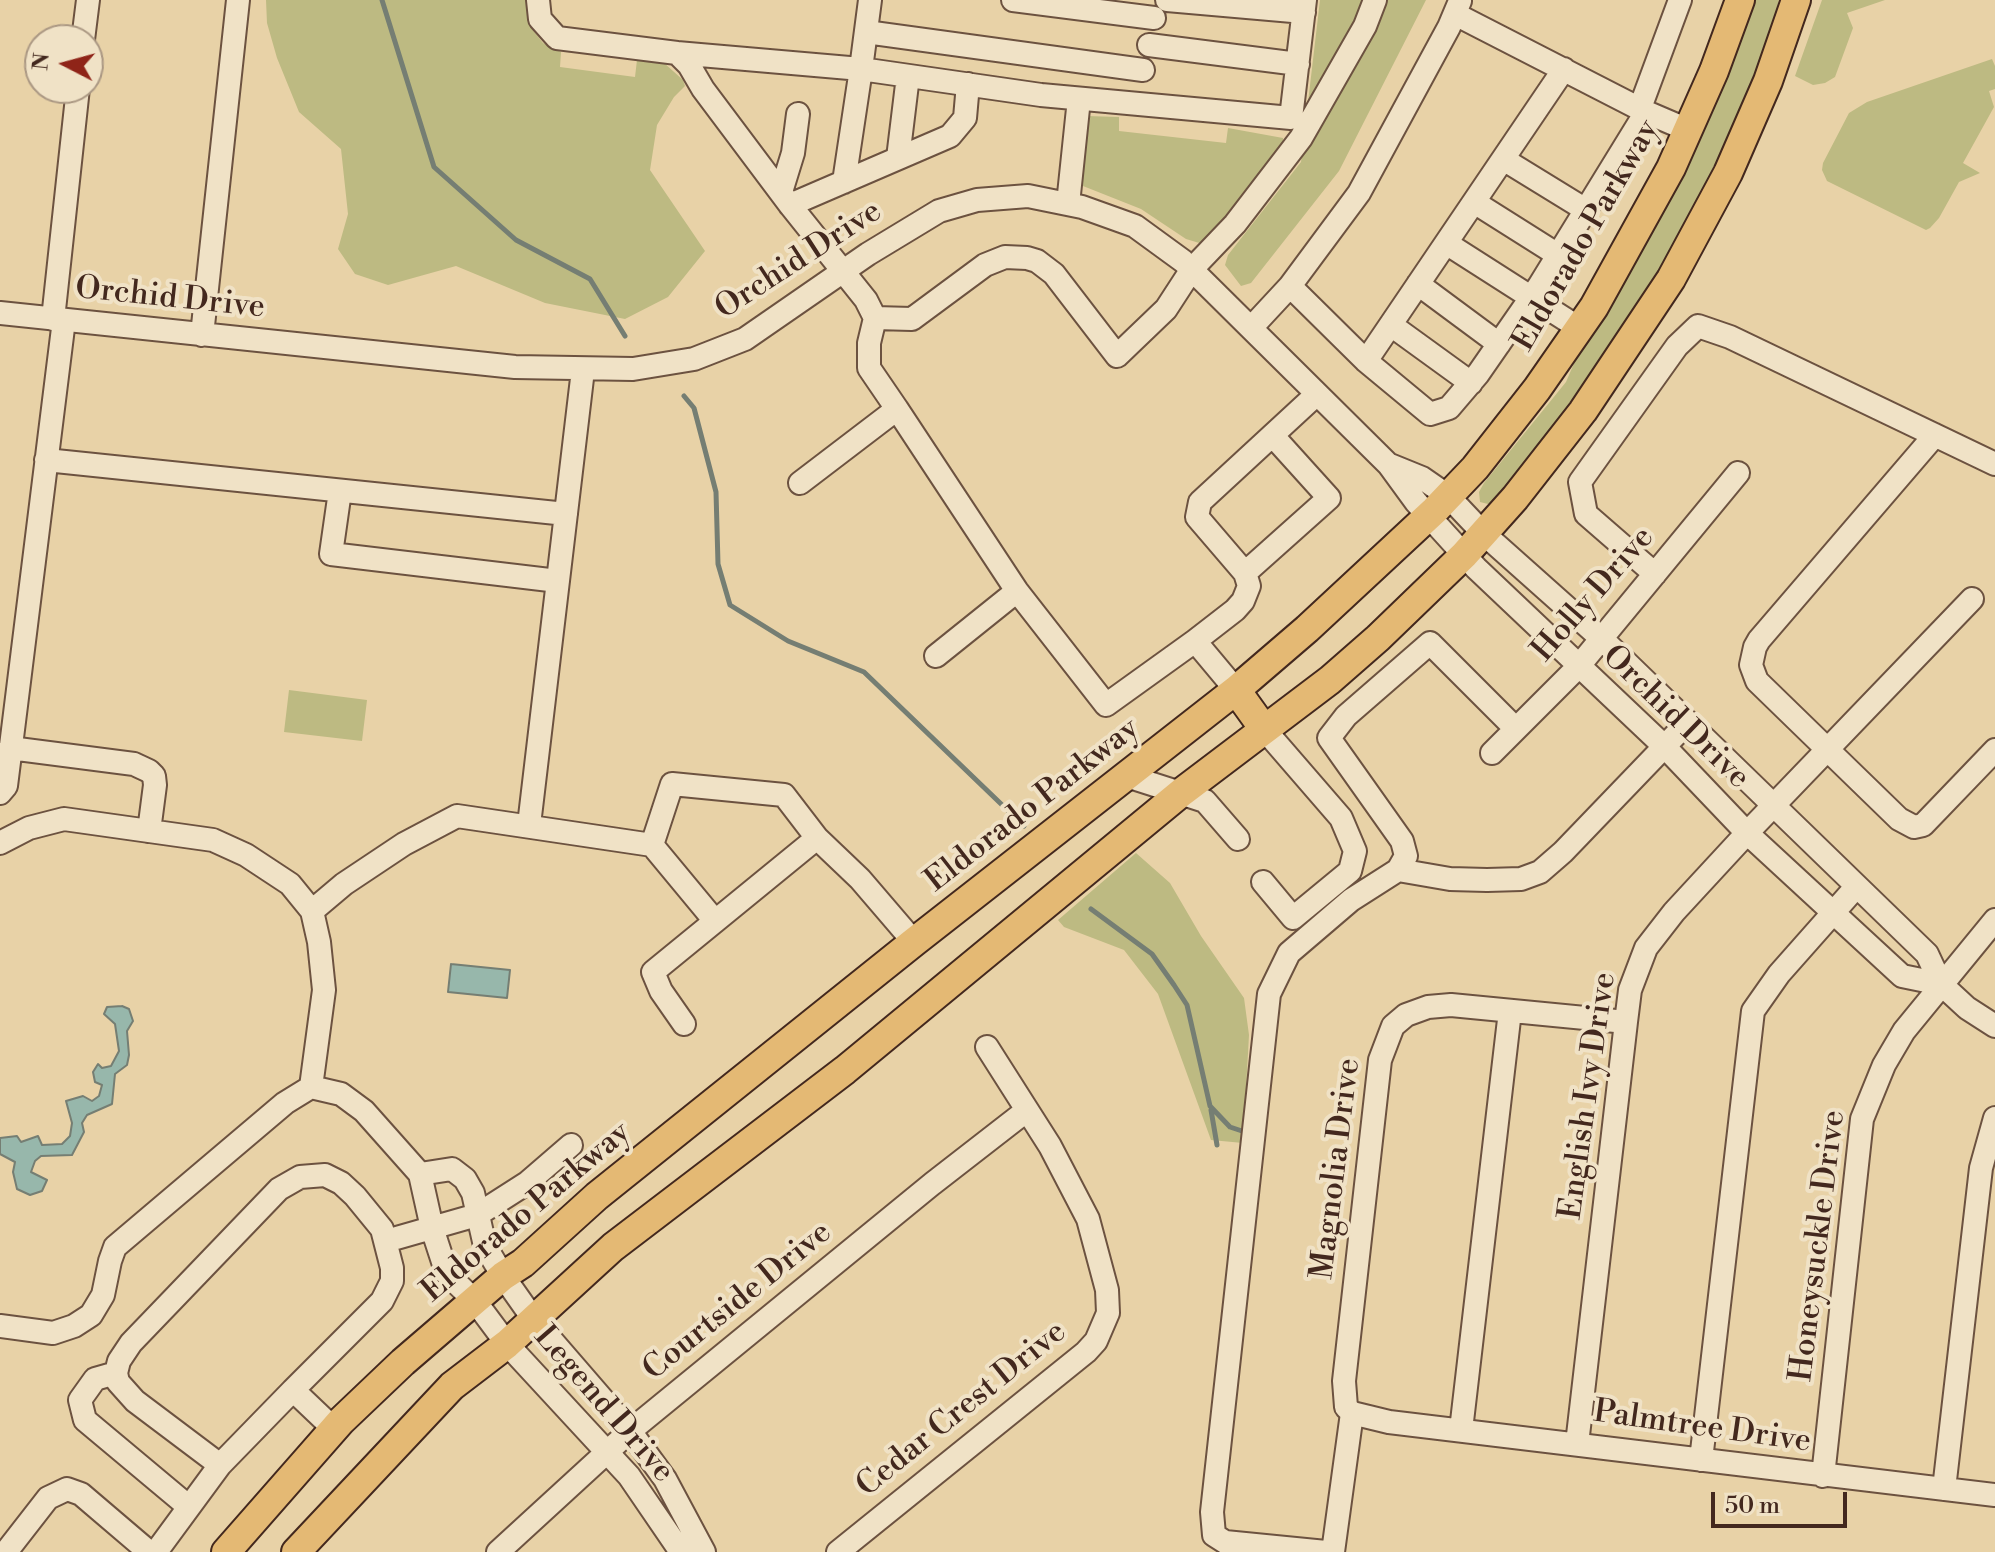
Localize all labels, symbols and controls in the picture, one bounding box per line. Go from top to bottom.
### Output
north arrow [24,24,104,104]
text: N [27,52,56,72]
street label: Eldorado Parkway [1505,114,1669,358]
street label: Orchid Drive [709,193,889,329]
street label: Orchid Drive [73,270,267,328]
street label: Holly Drive [1525,520,1663,670]
street label: Orchid Drive [1593,638,1757,798]
street label: Eldorado Parkway [918,711,1148,901]
street label: English Ivy Drive [1553,970,1625,1222]
street label: Magnolia Drive [1304,1056,1370,1282]
street label: Honeysuckle Drive [1783,1108,1855,1384]
street label: Eldorado Parkway [415,1115,639,1311]
street label: Courtside Drive [636,1214,840,1390]
street label: Cedar Crest Drive [850,1314,1074,1506]
street label: Legend Drive [525,1319,681,1491]
street label: Palmtree Drive [1591,1394,1813,1462]
scale bar [1715,1476,1851,1526]
text: 50 m [1725,1491,1780,1521]

